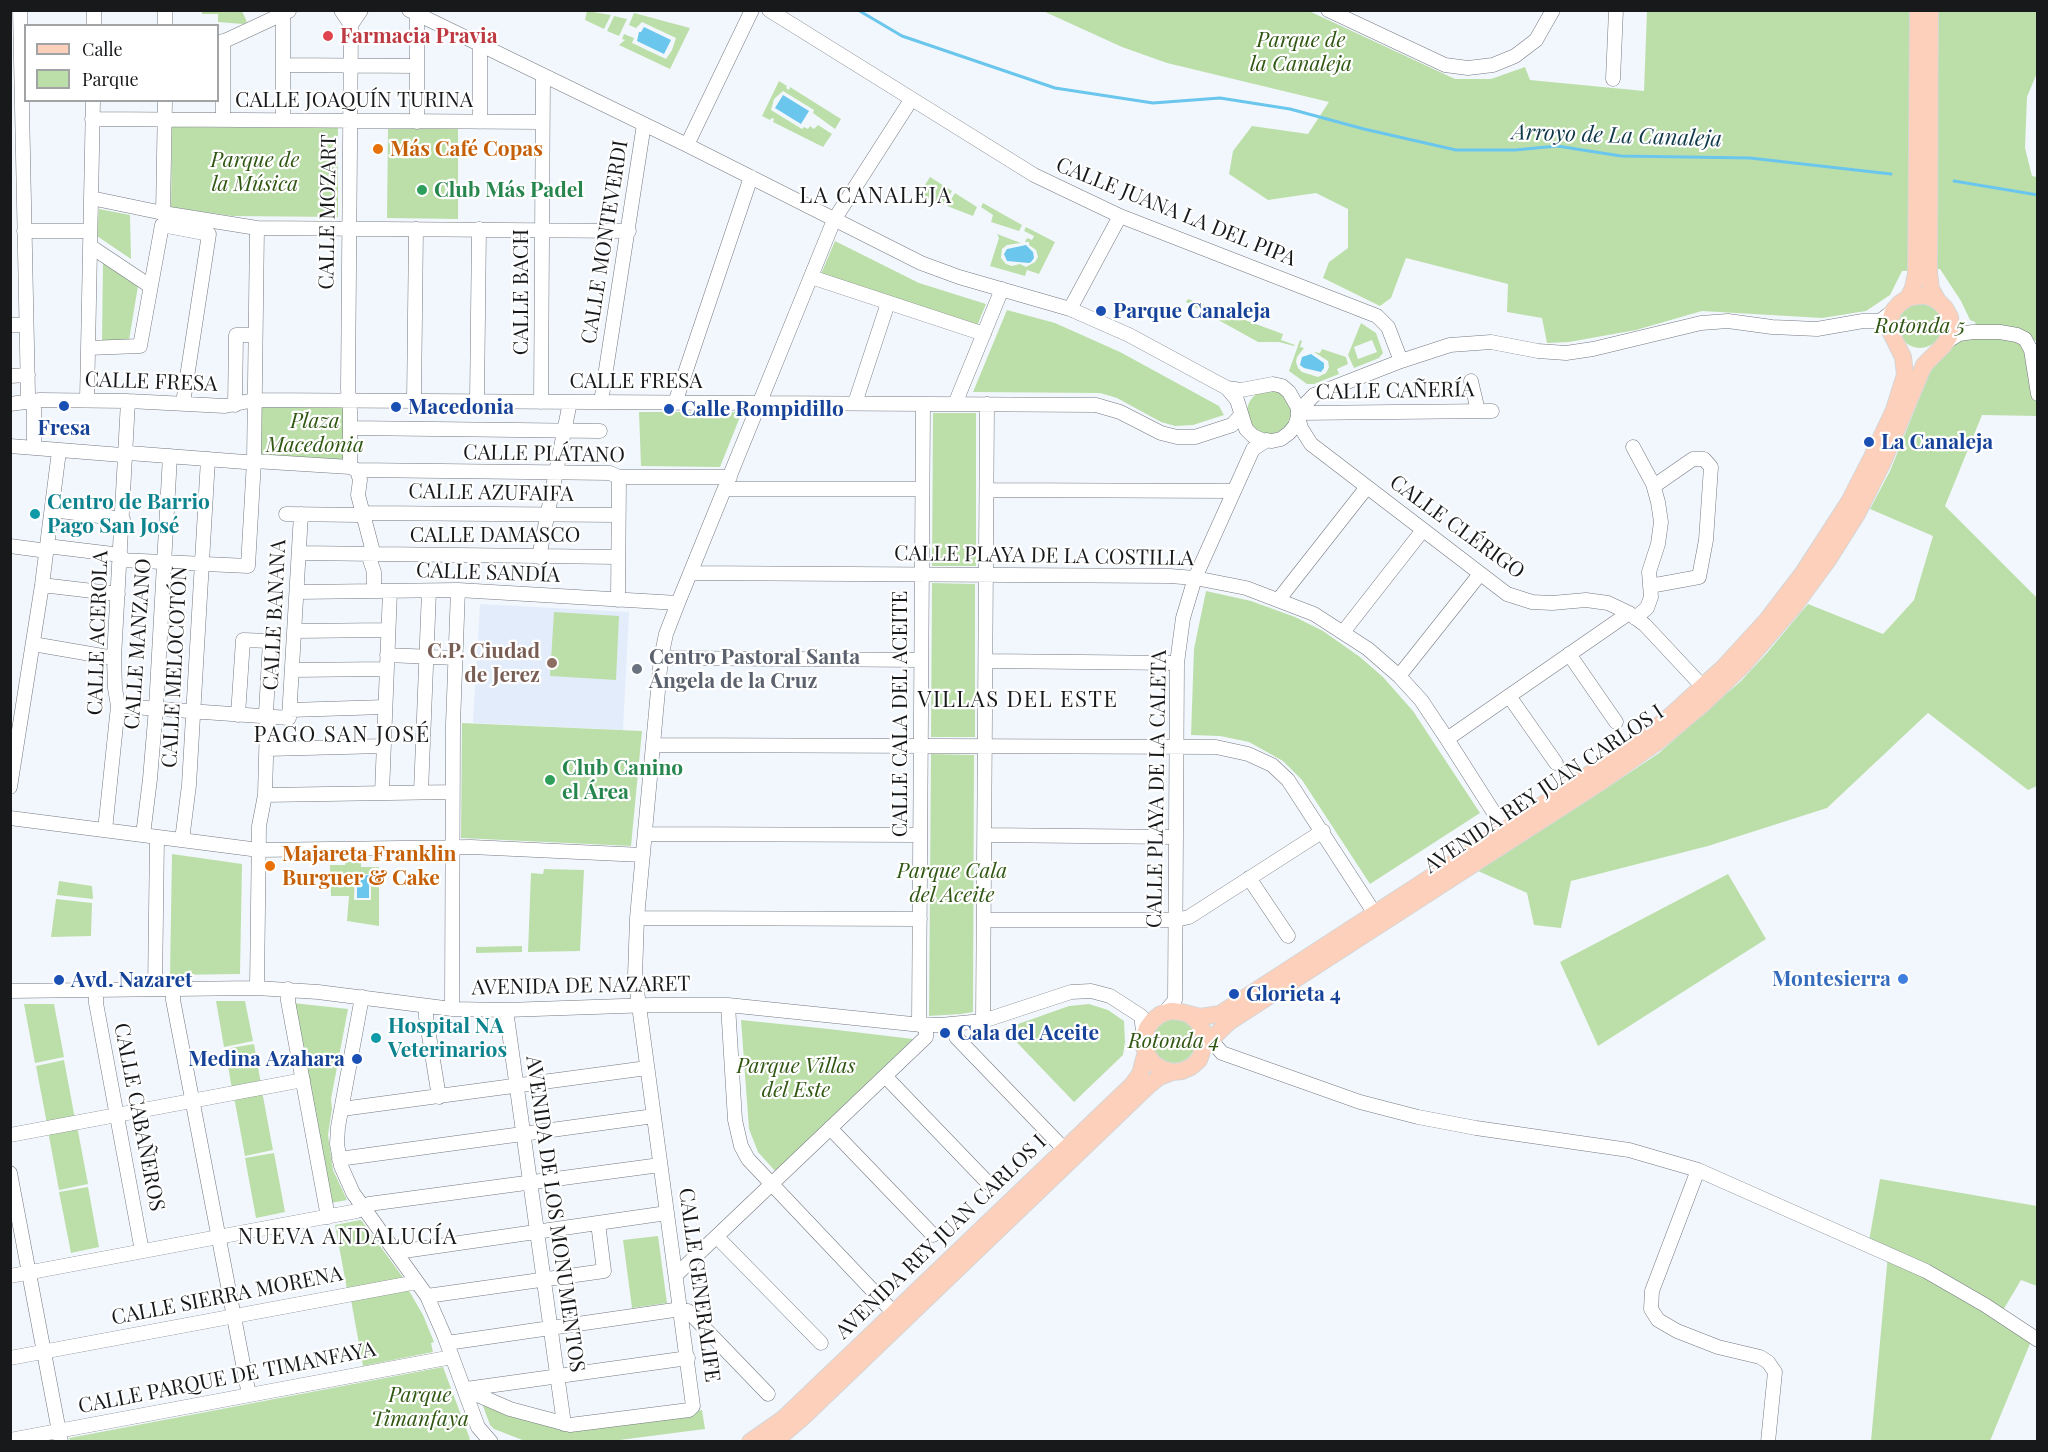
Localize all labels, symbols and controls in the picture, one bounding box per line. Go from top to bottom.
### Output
place label: Farmacia Pravia [340,23,498,49]
legend [24,24,219,102]
park label: Parque de la Canaleja [1250,27,1352,77]
marker: Farmacia Pravia [321,29,335,43]
text: Calle [82,37,123,61]
text: Parque [82,67,139,91]
street label: CALLE JOAQUÍN TURINA [235,87,473,113]
water label: Arroyo de La Canaleja [1511,119,1723,153]
street label: CALLE MOZART [314,134,342,290]
place label: Más Café Copas [390,136,543,162]
street label: CALLE MONTEVERDI [576,138,634,346]
marker: Más Café Copas [371,142,385,156]
park label: Parque de la Música [211,147,299,197]
street label: CALLE JUANA LA DEL PIPA [1052,152,1300,272]
place label: Club Más Padel [434,177,584,203]
marker: Club Más Padel [415,183,429,197]
district label: LA CANALEJA [799,183,953,209]
street label: CALLE BACH [508,229,534,355]
place label: Parque Canaleja [1113,298,1271,324]
marker: Parque Canaleja [1094,304,1108,318]
park label: Rotonda 5 [1875,313,1965,339]
street label: CALLE FRESA [84,367,218,397]
street label: CALLE FRESA [570,368,702,394]
street label: CALLE CAÑERÍA [1315,377,1475,405]
place label: Macedonia [408,394,514,420]
place label: Calle Rompidillo [681,396,844,422]
marker: Fresa [57,399,71,413]
marker: Macedonia [389,400,403,414]
marker: Calle Rompidillo [662,402,676,416]
park label: Plaza Macedonia [266,408,364,458]
place label: Fresa [37,415,91,441]
place label: La Canaleja [1881,429,1993,455]
marker: La Canaleja [1862,435,1876,449]
street label: CALLE PLÁTANO [463,440,625,468]
street label: CALLE CLÉRIGO [1385,470,1529,584]
street label: CALLE AZUFAIFA [408,479,574,507]
place label: Centro de Barrio Pago San José [47,489,210,539]
marker: Centro de Barrio Pago San José [28,507,42,521]
street label: CALLE DAMASCO [410,522,580,548]
street label: CALLE BANANA [258,539,292,691]
street label: CALLE PLAYA DE LA COSTILLA [894,541,1194,571]
street label: CALLE ACEROLA [83,550,113,716]
street label: CALLE MANZANO [119,558,157,730]
street label: CALLE SANDÍA [416,558,560,588]
street label: CALLE MELOCOTÓN [157,565,193,769]
street label: CALLE CALA DEL ACEITE [887,591,913,837]
place label: C.P. Ciudad de Jerez [427,638,540,688]
place label: Centro Pastoral Santa Ángela de la Cruz [649,644,860,694]
street label: CALLE PLAYA DE LA CALETA [1142,650,1172,928]
marker: C.P. Ciudad de Jerez [545,656,559,670]
marker: Centro Pastoral Santa Ángela de la Cruz [630,662,644,676]
district label: VILLAS DEL ESTE [918,687,1118,713]
street label: AVENIDA REY JUAN CARLOS I [1420,699,1668,879]
district label: PAGO SAN JOSÉ [253,722,431,748]
place label: Club Canino el Área [562,755,683,805]
marker: Club Canino el Área [543,773,557,787]
place label: Majareta Franklin Burguer & Cake [282,841,456,891]
park label: Parque Cala del Aceite [897,858,1007,908]
marker: Majareta Franklin Burguer & Cake [263,859,277,873]
place label: Montesierra [1772,966,1891,992]
place label: Avd. Nazaret [71,967,192,993]
street label: AVENIDA DE NAZARET [471,971,691,1001]
marker: Montesierra [1896,972,1910,986]
marker: Avd. Nazaret [52,973,66,987]
place label: Glorieta 4 [1246,981,1341,1007]
marker: Glorieta 4 [1227,987,1241,1001]
place label: Hospital NA Veterinarios [388,1013,507,1063]
place label: Cala del Aceite [957,1020,1099,1046]
street label: CALLE CABAÑEROS [108,1021,170,1213]
marker: Cala del Aceite [938,1026,952,1040]
park label: Rotonda 4 [1128,1028,1220,1054]
marker: Hospital NA Veterinarios [369,1031,383,1045]
place label: Medina Azahara [188,1046,345,1072]
marker: Medina Azahara [350,1052,364,1066]
park label: Parque Villas del Este [736,1053,856,1103]
street label: AVENIDA DE LOS MONUMENTOS [520,1054,590,1374]
street label: AVENIDA REY JUAN CARLOS I [830,1130,1052,1344]
street label: CALLE GENERALIFE [673,1186,725,1384]
district label: NUEVA ANDALUCÍA [238,1224,458,1250]
street label: CALLE SIERRA MORENA [109,1261,345,1331]
street label: CALLE PARQUE DE TIMANFAYA [76,1337,378,1419]
park label: Parque Timanfaya [371,1382,469,1432]

